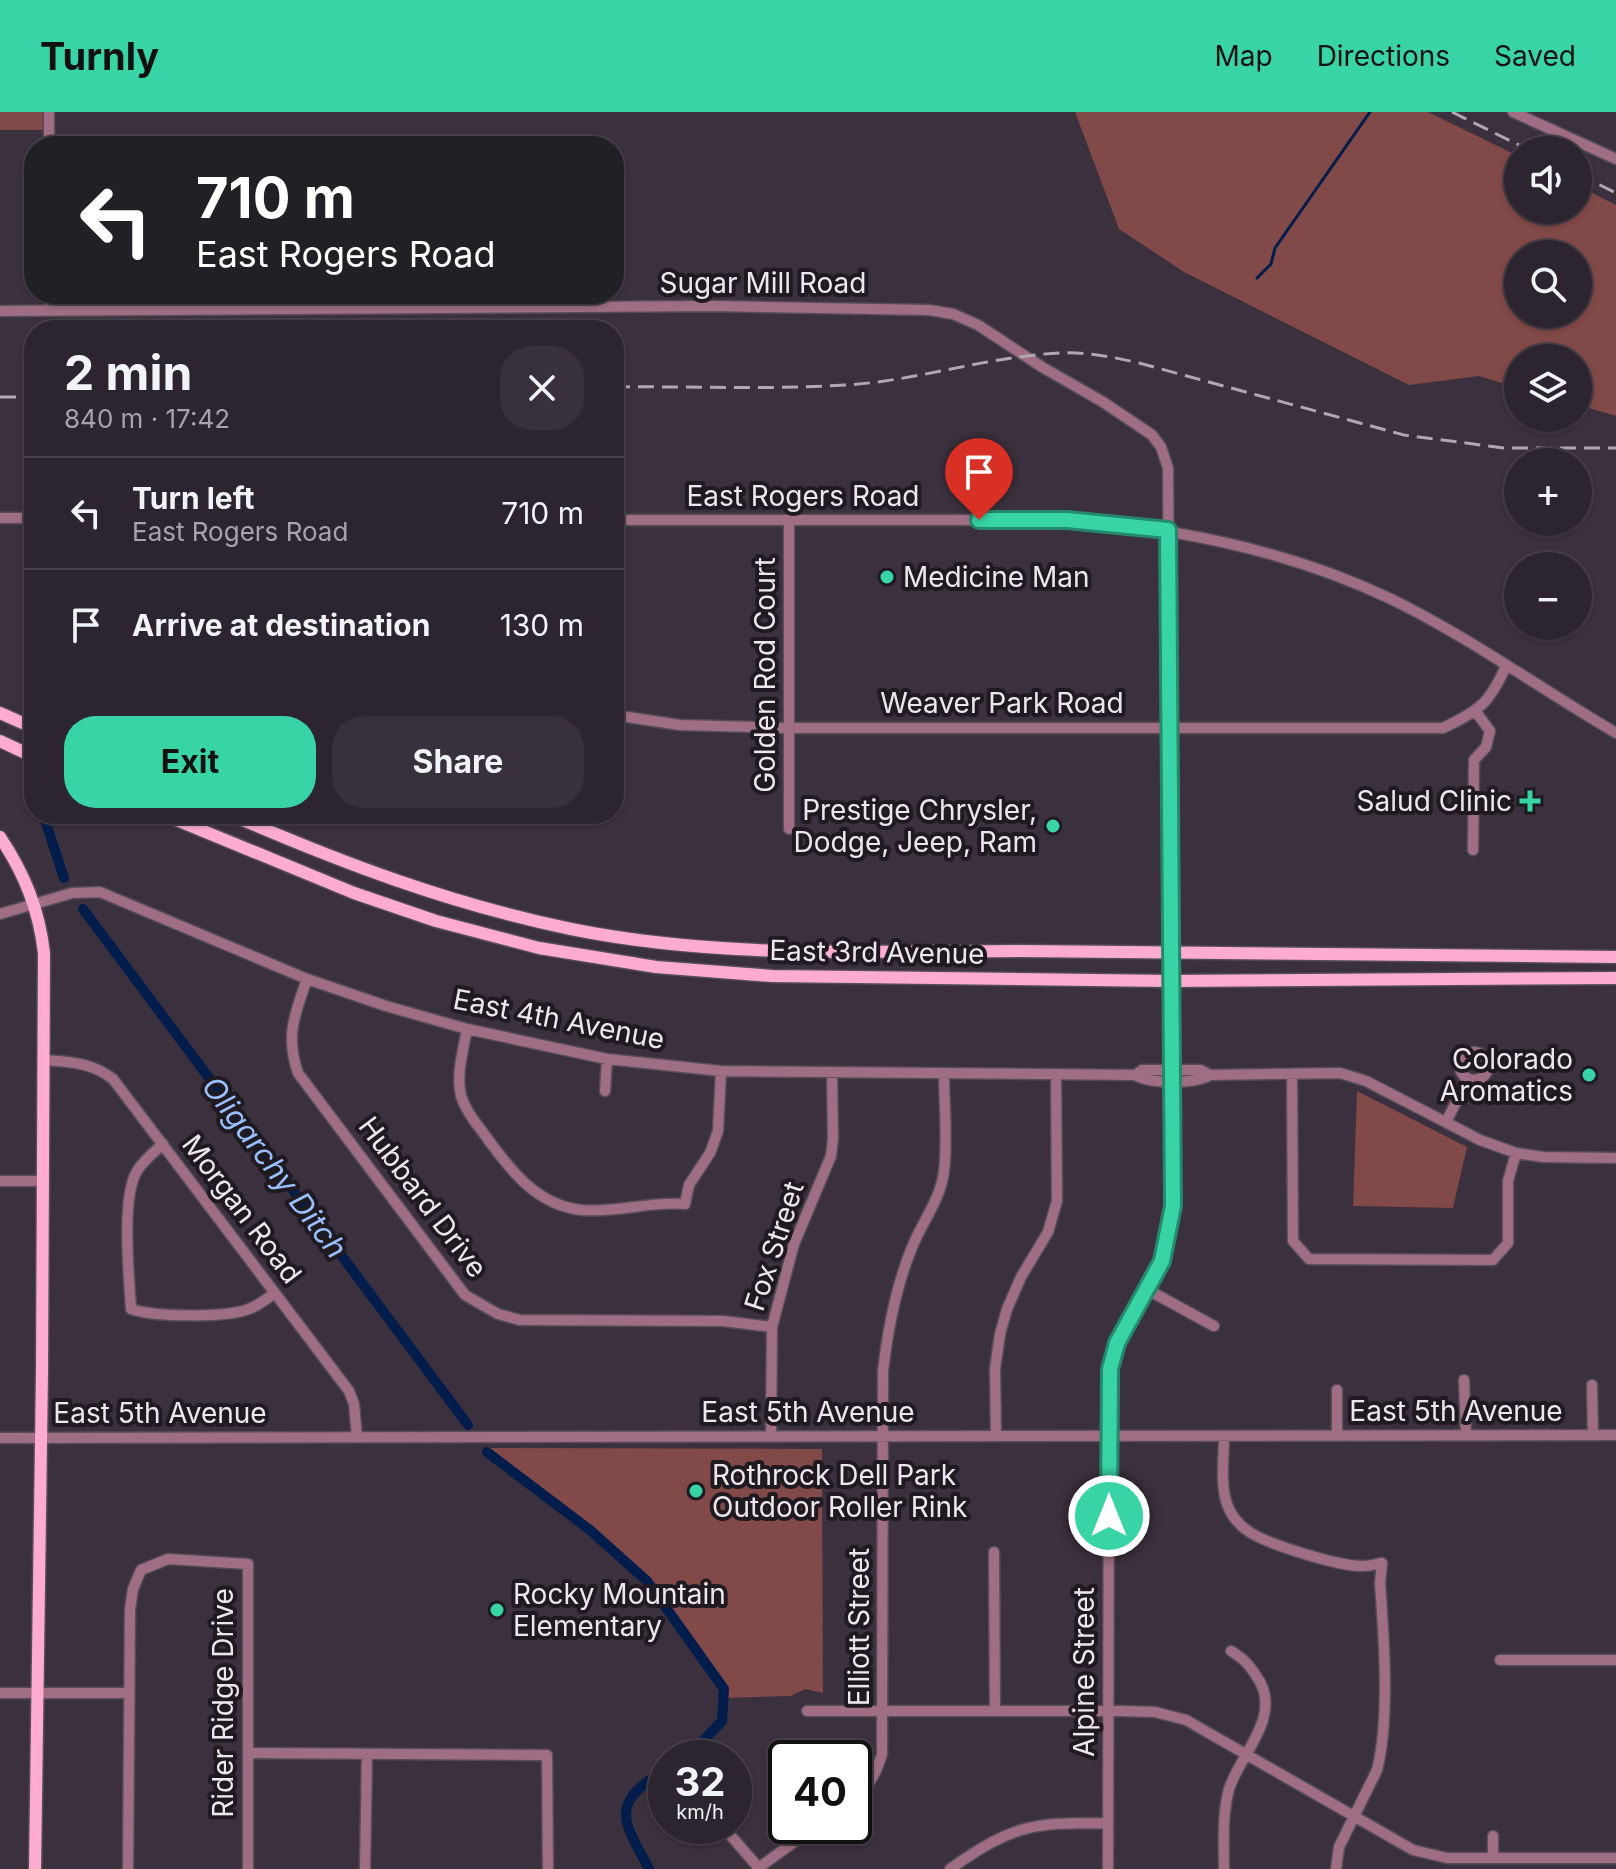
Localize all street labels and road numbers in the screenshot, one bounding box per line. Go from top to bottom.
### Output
street label: Sugar Mill Road [660,266,866,300]
street label: East Rogers Road [687,479,920,513]
street label: Golden Rod Court [748,557,782,793]
street label: Weaver Park Road [880,686,1124,720]
street label: East 3rd Avenue [769,933,985,971]
street label: East 4th Avenue [451,982,667,1056]
street label: Hubbard Drive [352,1110,494,1284]
street label: Morgan Road [175,1128,309,1290]
street label: Fox Street [737,1177,811,1315]
street label: East 5th Avenue [1349,1394,1563,1428]
street label: East 5th Avenue [701,1395,915,1429]
street label: East 5th Avenue [53,1396,267,1430]
street label: Elliott Street [842,1548,876,1706]
street label: Alpine Street [1067,1587,1101,1757]
street label: Rider Ridge Drive [206,1588,240,1818]

